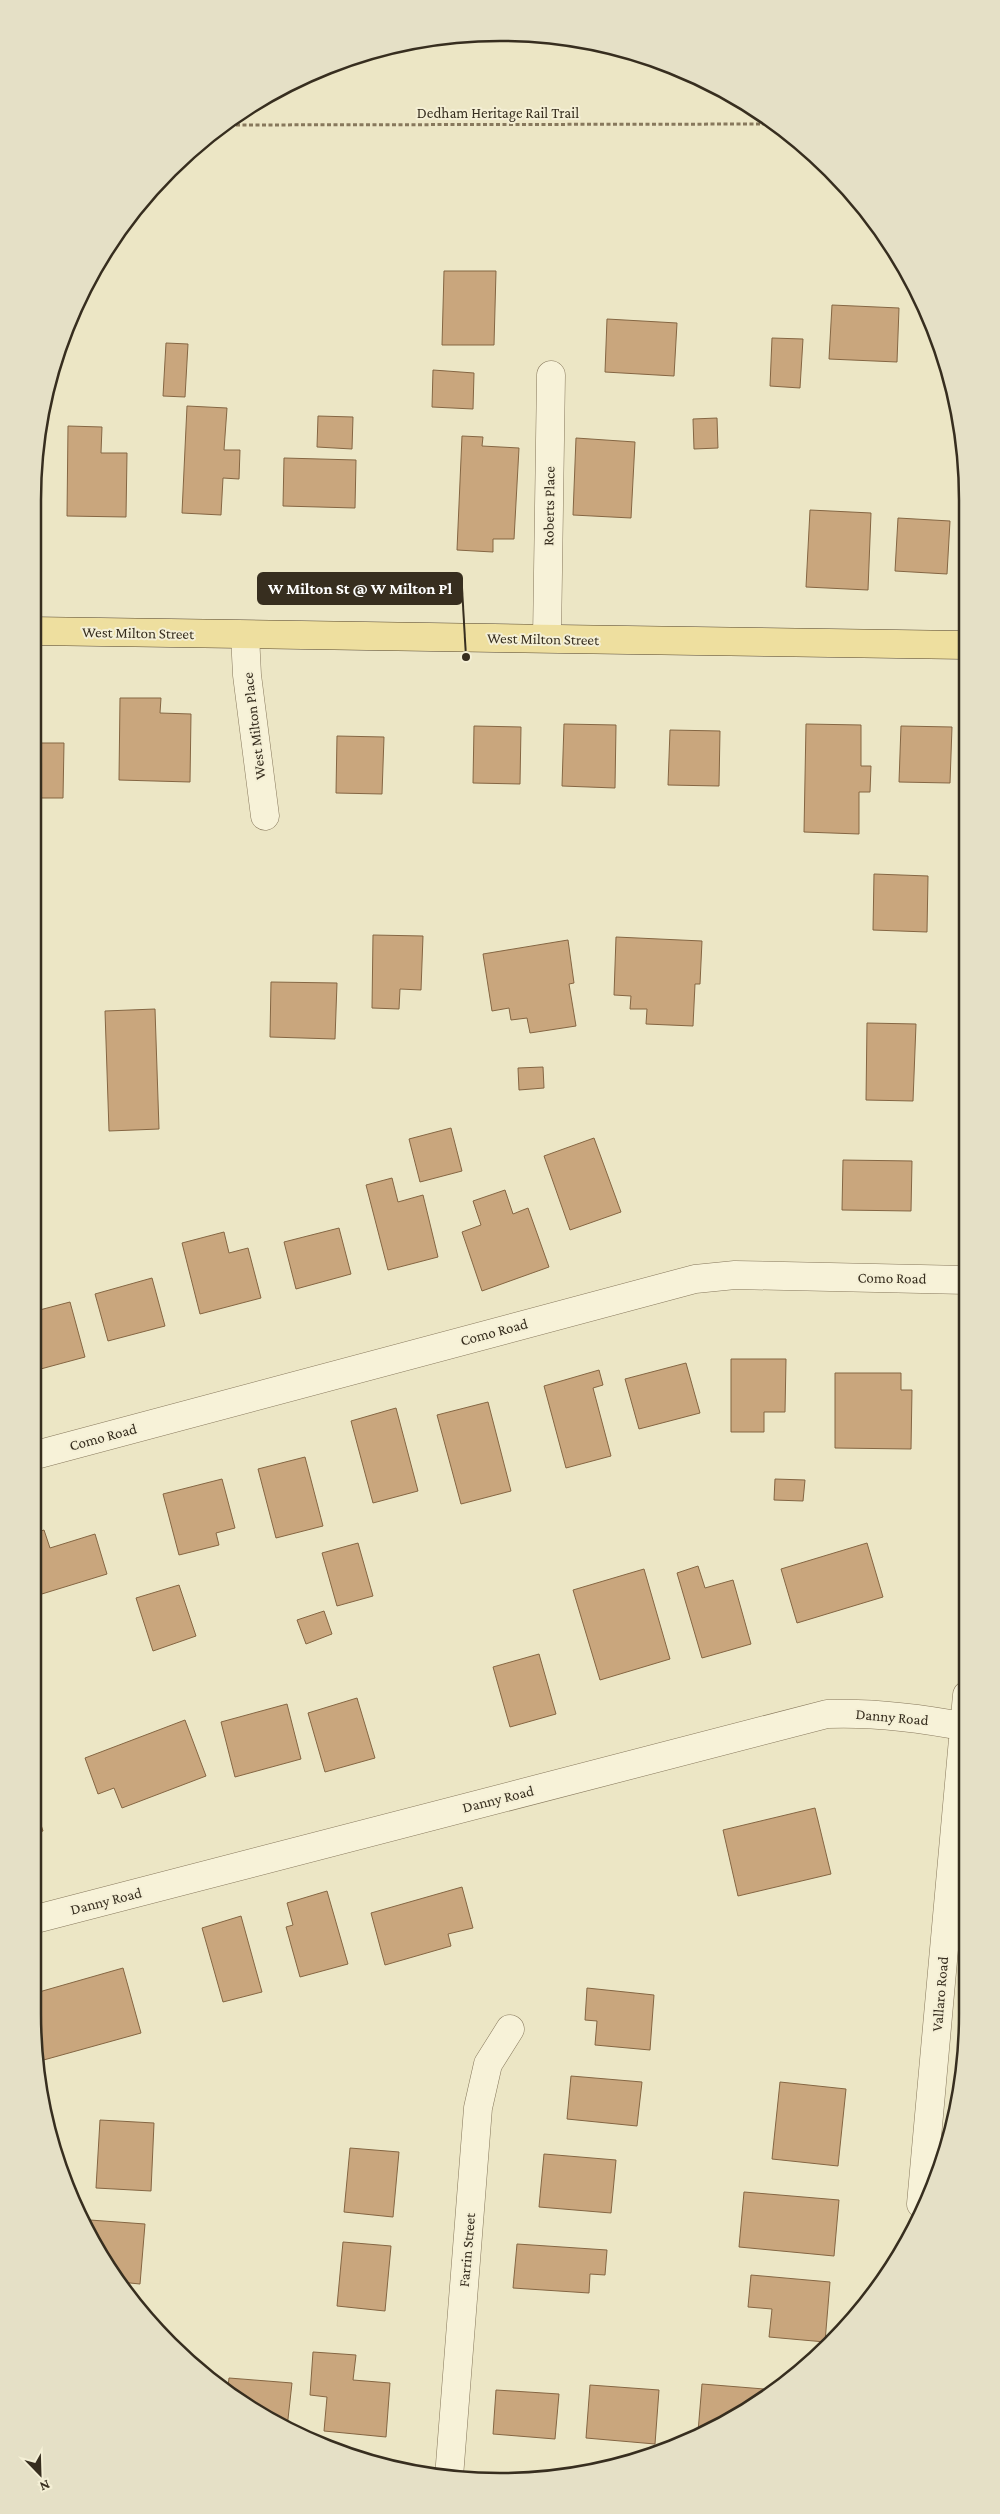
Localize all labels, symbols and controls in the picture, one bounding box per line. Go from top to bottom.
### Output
street label: Dedham Heritage Rail Trail [417,105,579,122]
street label: Roberts Place [540,466,558,546]
callout: W Milton St @ W Milton Pl [258,573,462,604]
text: W Milton St @ W Milton Pl [267,580,452,597]
street label: West Milton Street [82,624,195,642]
street label: West Milton Street [487,630,600,648]
street label: West Milton Place [239,671,269,781]
street label: Como Road [857,1269,927,1287]
street label: Como Road [459,1315,529,1349]
street label: Como Road [68,1420,138,1454]
street label: Danny Road [855,1706,929,1729]
street label: Danny Road [461,1782,536,1817]
street label: Danny Road [69,1884,144,1919]
street label: Vallaro Road [929,1956,951,2032]
street label: Farrin Street [456,2211,478,2288]
north arrow [15,2449,65,2499]
text: N [37,2477,53,2495]

